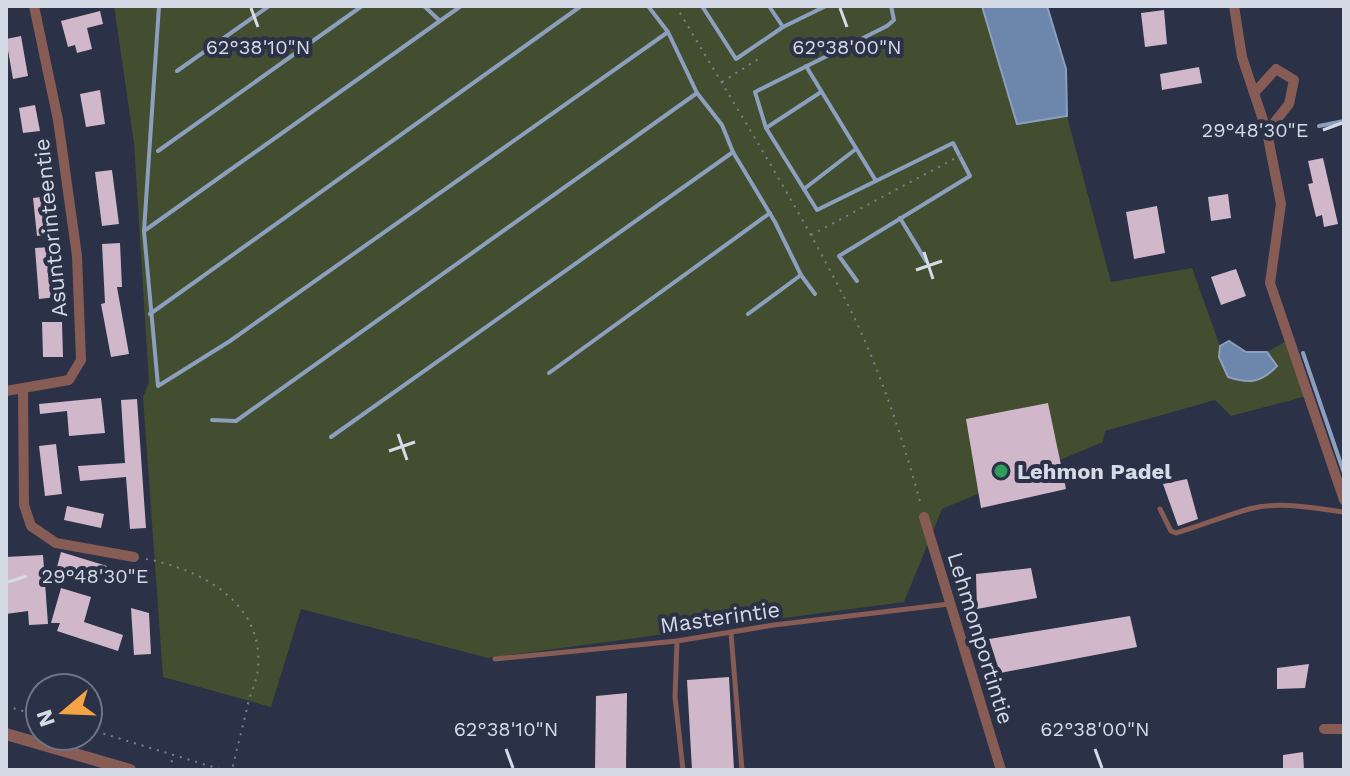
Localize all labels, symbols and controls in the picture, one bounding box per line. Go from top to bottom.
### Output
text: 62°38'10"N [206,35,310,59]
text: 62°38'00"N [792,35,902,59]
text: 29°48'30"E [1202,118,1308,142]
street label: Asuntorinteentie [29,137,72,319]
place label: Lehmon Padel [1017,459,1172,484]
marker: Lehmon Padel [992,462,1010,480]
street label: Lehmonportintie [942,549,1019,727]
text: 29°48'30"E [42,564,148,588]
street label: Masterintie [659,597,782,638]
north arrow [24,672,104,752]
text: N [31,707,60,730]
text: 62°38'10"N [454,717,558,741]
text: 62°38'00"N [1040,717,1150,741]

